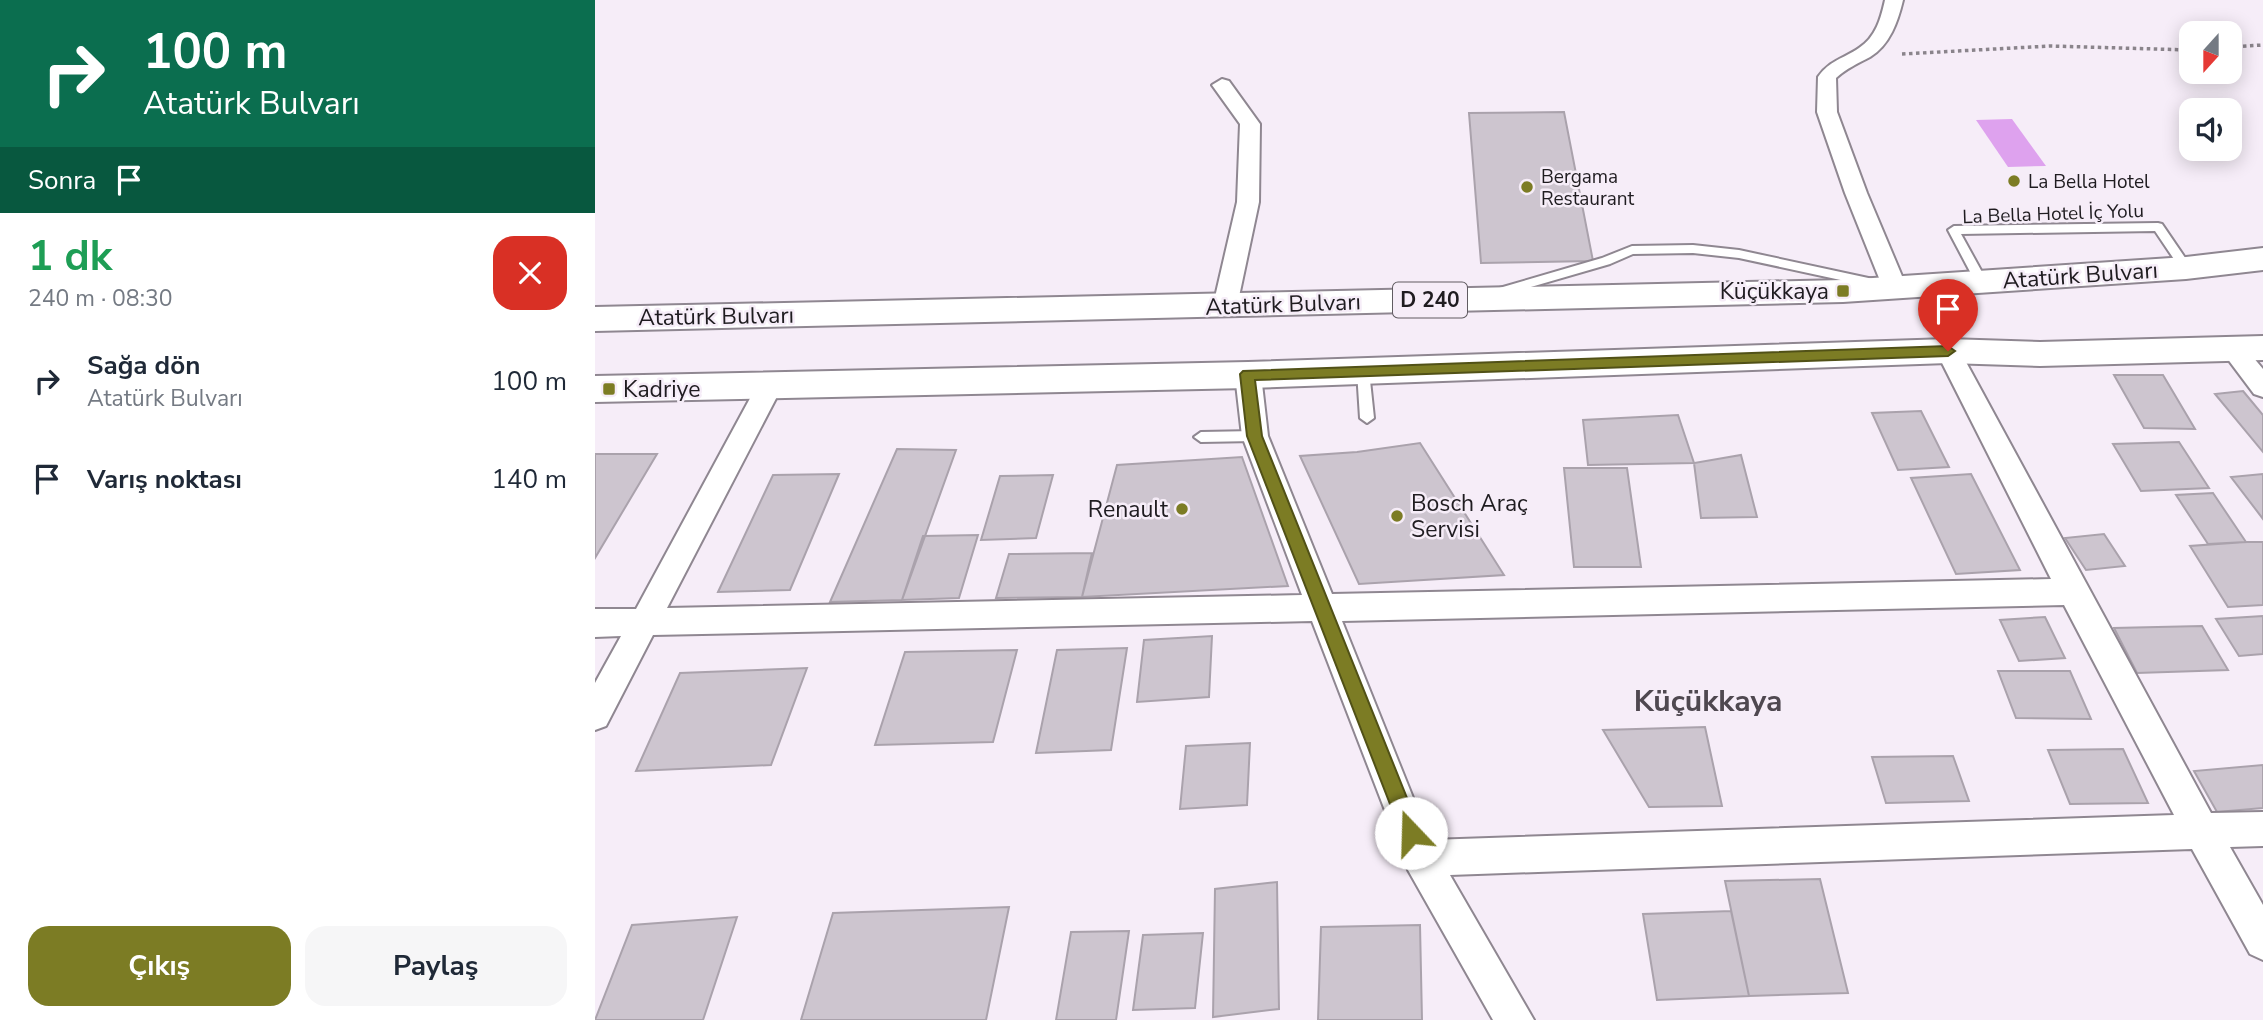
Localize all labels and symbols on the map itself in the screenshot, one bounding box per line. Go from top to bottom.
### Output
north arrow [2179,21,2242,84]
place label: Bergama Restaurant [1541,164,1635,212]
place label: La Bella Hotel [2028,169,2150,195]
marker: La Bella Hotel [2006,173,2022,189]
marker: Bergama Restaurant [1519,179,1535,195]
street label: La Bella Hotel İç Yolu [1962,198,2144,230]
street label: Atatürk Bulvarı [2001,255,2159,296]
place label: Küçükkaya [1720,276,1829,307]
pin [1918,279,1978,351]
road number: D 240 [1393,282,1467,318]
marker: Küçükkaya [1835,283,1851,299]
street label: Atatürk Bulvarı [1205,286,1361,323]
street label: Atatürk Bulvarı [638,300,794,333]
place label: Kadriye [623,374,700,405]
marker: Kadriye [601,381,617,397]
place label: Bosch Araç Servisi [1411,488,1528,545]
place label: Renault [1088,494,1169,525]
marker: Renault [1174,501,1190,517]
marker: Bosch Araç Servisi [1389,508,1405,524]
district label: Küçükkaya [1634,681,1782,722]
position arrow [1374,796,1448,870]

